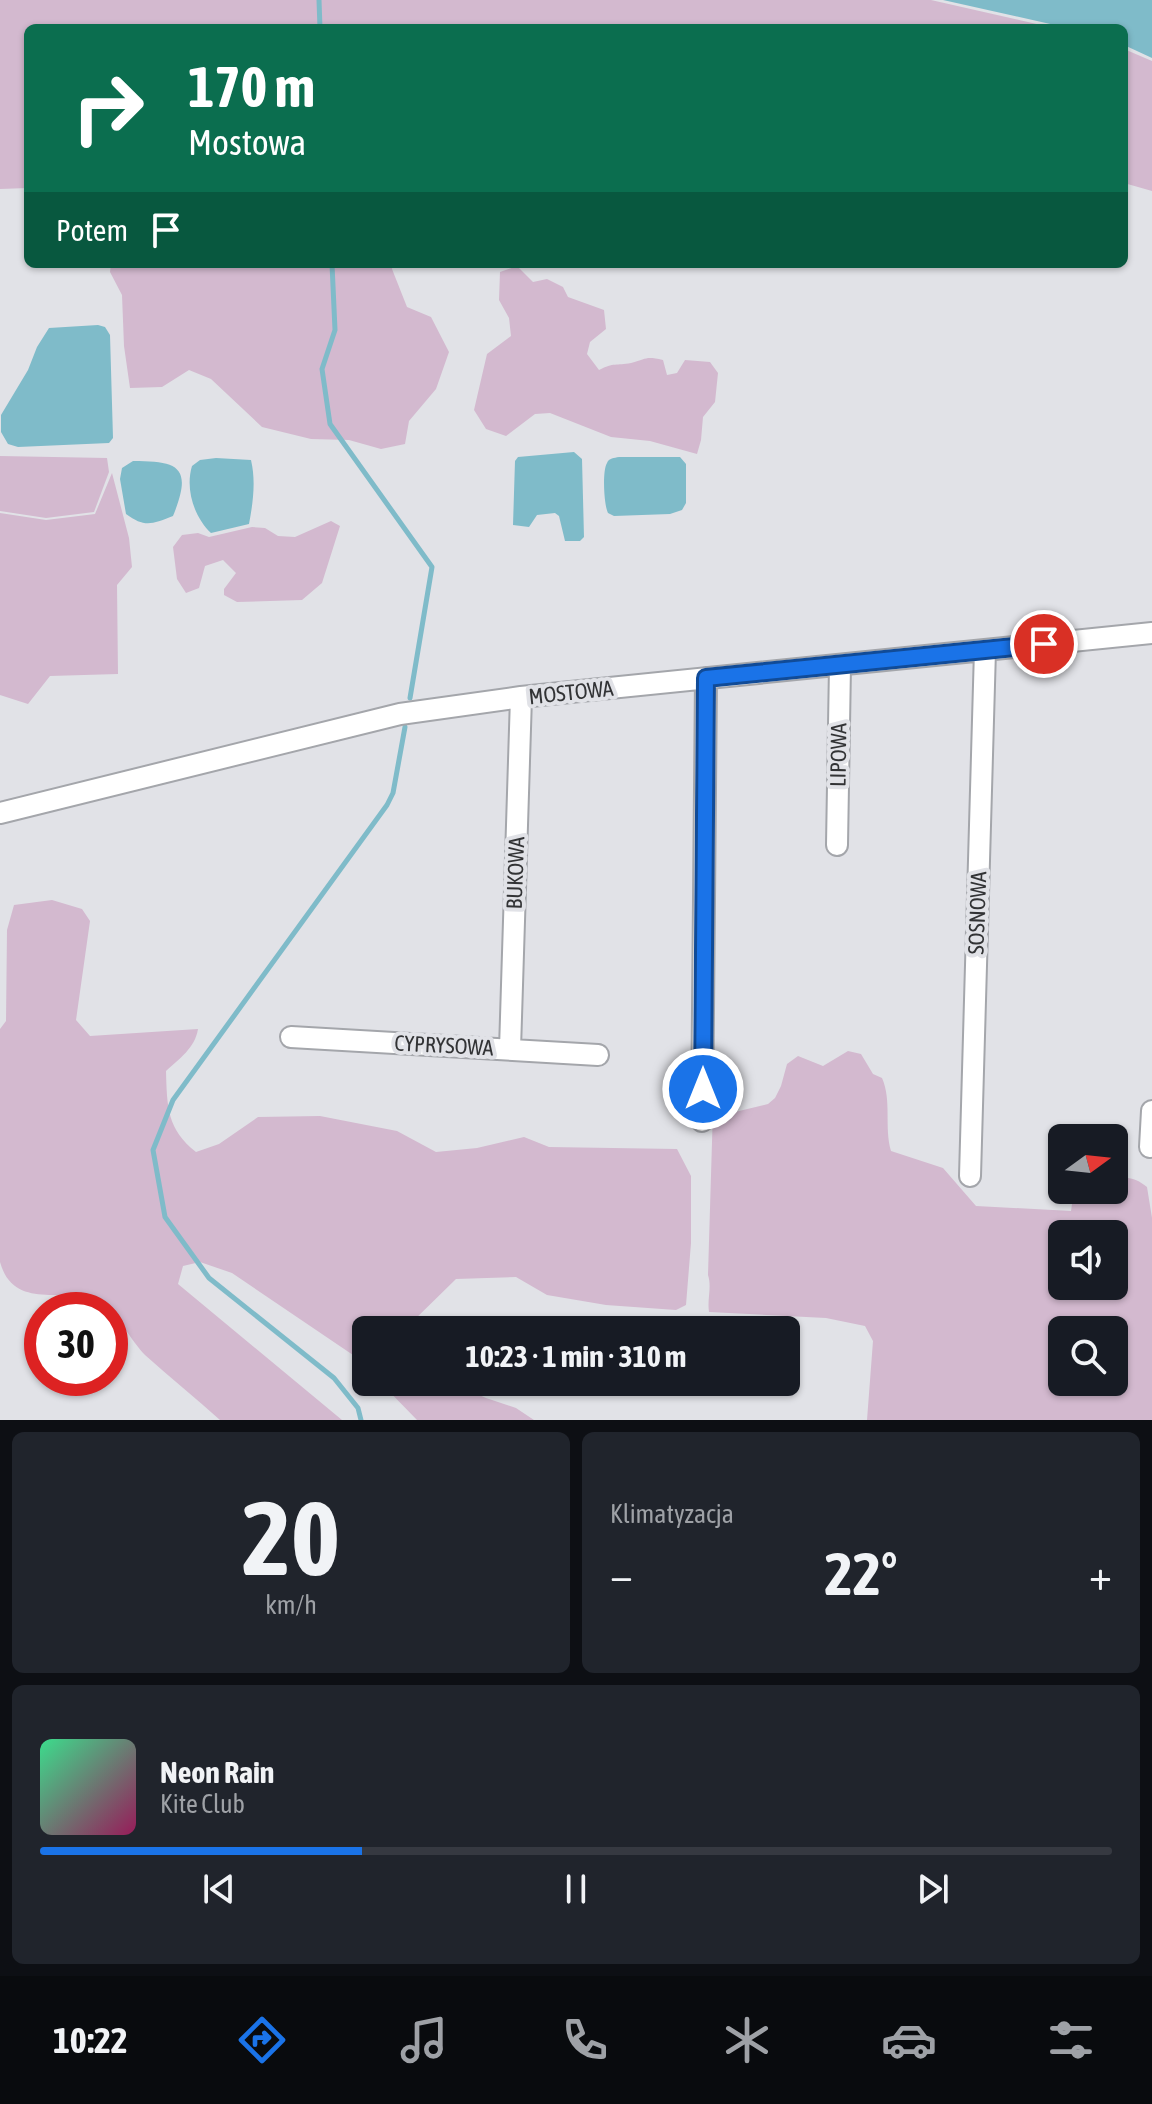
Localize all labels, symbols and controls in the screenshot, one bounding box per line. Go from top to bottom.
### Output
text: 170 m [188,55,315,119]
icon: right [56,56,160,160]
text: Mostowa [188,121,306,163]
icon: arrive [144,208,188,252]
text: Potem [56,213,128,247]
pin [1010,610,1078,678]
icon: arrive [1022,622,1066,666]
street label: MOSTOWA [527,675,615,709]
street label: LIPOWA [824,723,852,787]
street label: BUKOWA [501,836,529,910]
street label: SOSNOWA [963,871,991,955]
street label: CYPRYSOWA [394,1029,494,1061]
position arrow [661,1047,745,1131]
north arrow [1048,1124,1128,1204]
map controls [1048,1124,1128,1396]
button: sound [1048,1220,1128,1300]
speed limit sign: 30 [24,1292,128,1396]
button: search [1048,1316,1128,1396]
text: 10:23 · 1 min · 310 m [466,1339,686,1373]
text: 20 [242,1478,340,1597]
text: Klimatyzacja [610,1499,734,1529]
text: 22° [825,1539,897,1608]
text: − [610,1549,633,1599]
text: + [1089,1549,1112,1599]
text: km/h [265,1590,317,1620]
text: Neon Rain [160,1755,274,1789]
text: Kite Club [160,1789,245,1819]
icon: previous [197,1867,241,1911]
icon: pause [554,1867,598,1911]
icon: next [911,1867,955,1911]
icon: directions [234,2012,290,2068]
icon: music [396,2012,452,2068]
icon: phone [557,2012,613,2068]
icon: climate [719,2012,775,2068]
icon: car [881,2012,937,2068]
icon: filters [1043,2012,1099,2068]
text: 10:22 [53,2019,128,2061]

